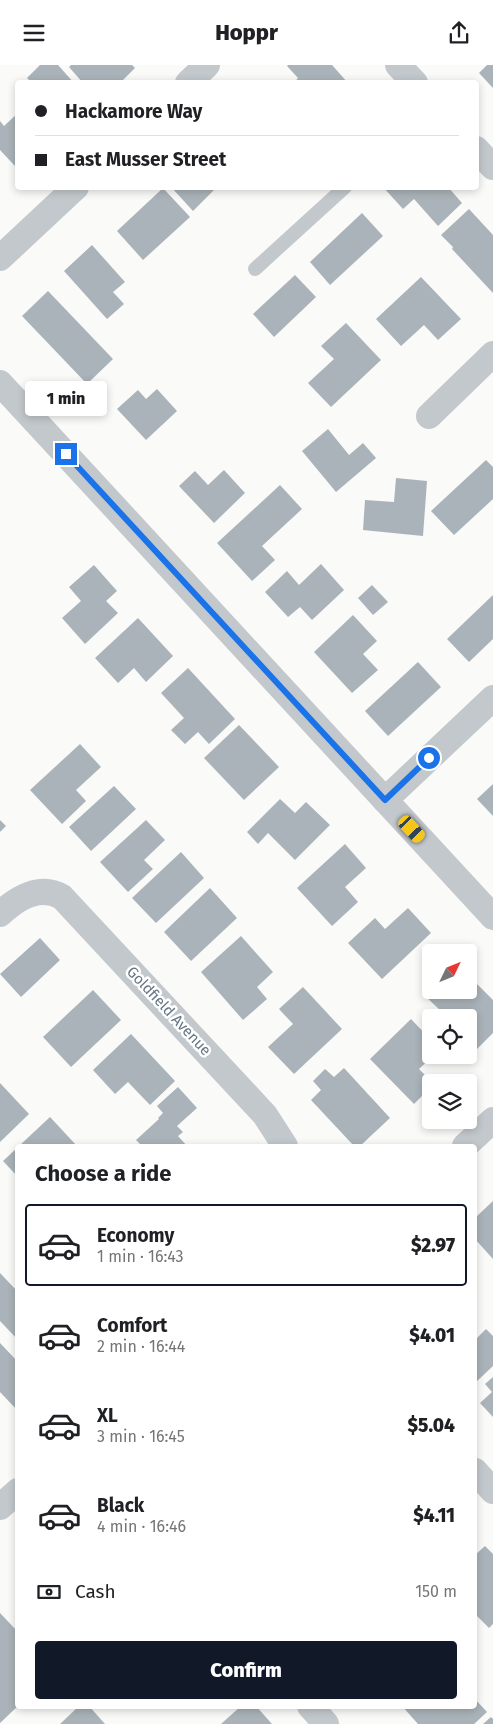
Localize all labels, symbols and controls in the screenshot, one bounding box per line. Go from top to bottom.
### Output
icon: menu [20,19,48,47]
text: Hoppr [215,19,278,46]
icon: share [445,19,473,47]
text: Hackamore Way [65,100,202,123]
text: East Musser Street [65,148,226,171]
callout: 1 min [25,381,107,417]
text: 1 min [47,389,85,408]
route end [55,443,77,465]
route start [418,747,440,769]
car [396,813,427,845]
north arrow [422,944,478,999]
map controls [422,944,477,1129]
street label: Goldfield Avenue [123,963,215,1059]
button: locate [422,1009,477,1064]
button: layers [422,1074,477,1129]
text: Choose a ride [35,1160,171,1187]
icon: car [37,1223,82,1268]
text: Economy [97,1224,174,1247]
text: $2.97 [411,1234,455,1257]
text: 1 min · 16:43 [97,1247,184,1266]
icon: car [37,1313,82,1358]
text: Comfort [97,1314,167,1337]
text: $4.01 [409,1324,455,1347]
text: 2 min · 16:44 [97,1337,185,1356]
icon: car [37,1403,82,1448]
text: XL [97,1404,118,1427]
text: $5.04 [408,1414,455,1437]
text: 3 min · 16:45 [97,1427,185,1446]
icon: car [37,1493,82,1538]
text: Black [97,1494,144,1517]
text: $4.11 [413,1504,455,1527]
text: 4 min · 16:46 [97,1517,186,1536]
icon: cash [35,1578,63,1606]
text: Cash [75,1580,116,1603]
text: 150 m [415,1582,457,1601]
button: Confirm [35,1641,457,1699]

